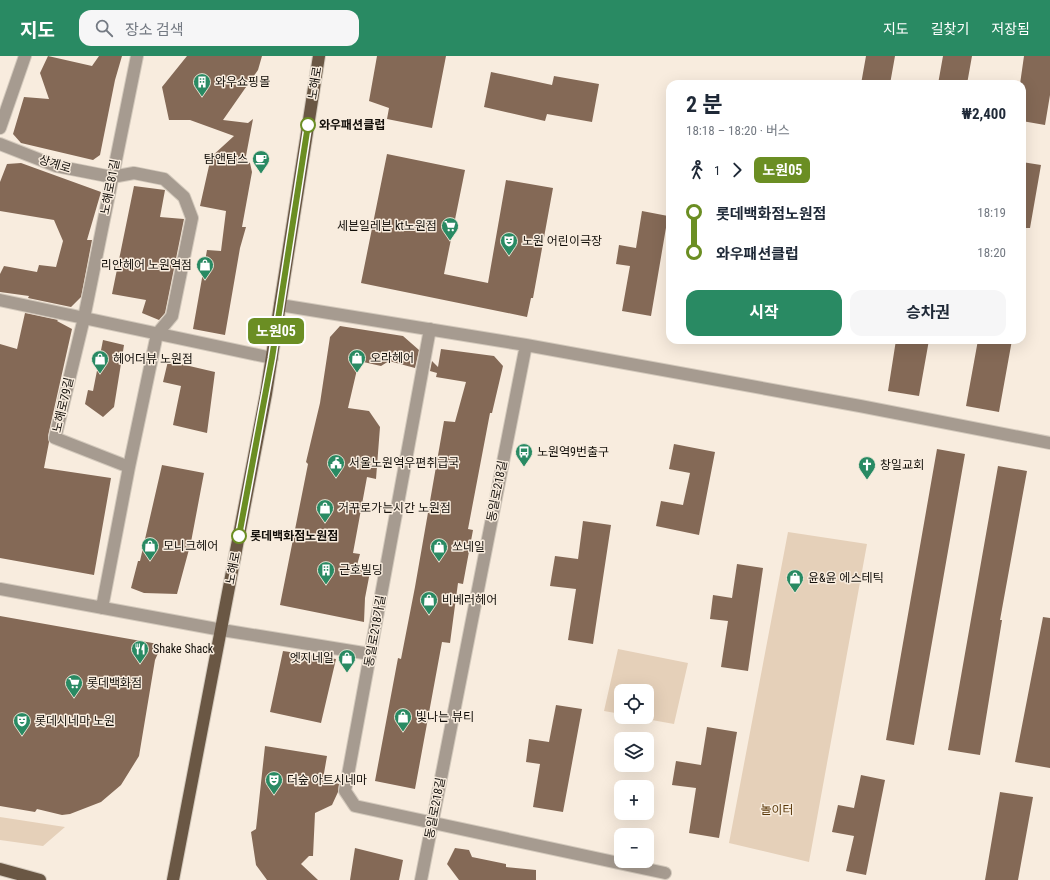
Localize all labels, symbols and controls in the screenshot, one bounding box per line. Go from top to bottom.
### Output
search box [79,10,359,46]
icon: search [93,17,115,39]
text: 지도 [20,19,55,42]
text: 장소 검색 [125,21,184,39]
text: 지도 [883,21,909,37]
text: 길찾기 [931,21,969,37]
text: 저장됨 [991,21,1030,37]
street label: 노해로 [305,66,325,100]
building icon: 와우쇼핑몰 [192,72,212,97]
place label: 와우쇼핑몰 [215,75,270,89]
text: 2 분 [686,92,722,117]
text: ₩2,400 [961,105,1006,123]
marker: 와우패션클럽 [300,117,316,133]
place label: 와우패션클럽 [319,118,385,132]
text: 18:18 – 18:20 · 버스 [686,123,790,138]
cafe icon: 탐앤탐스 [251,149,271,174]
street label: 상계로 [37,152,73,176]
place label: 탐앤탐스 [204,152,248,166]
street label: 노해로81길 [98,158,122,216]
icon: walk [686,159,708,181]
icon: forward [726,159,748,181]
text: 노원05 [762,162,802,178]
text: 1 [714,163,720,178]
text: 롯데백화점노원점 [716,205,826,223]
text: 18:19 [977,205,1006,220]
supermarket icon: 세븐일레븐 kt노원점 [440,216,460,241]
place label: 세븐일레븐 kt노원점 [337,219,437,233]
theatre icon: 노원 어린이극장 [499,231,519,256]
place label: 노원 어린이극장 [522,234,602,248]
text: 와우패션클럽 [716,245,799,263]
text: 18:20 [977,245,1006,260]
shop icon: 리안헤어 노원역점 [195,255,215,280]
place label: 리안헤어 노원역점 [101,258,192,272]
button: 시작 [686,290,842,336]
button: 승차권 [850,290,1006,336]
line badge: 노원05 [248,318,304,344]
text: 노원05 [256,323,296,339]
shop icon: 오라헤어 [347,348,367,373]
shop icon: 헤어더뷰 노원점 [90,349,110,374]
place label: 오라헤어 [370,351,414,365]
place label: 헤어더뷰 노원점 [113,352,193,366]
street label: 노해로79길 [50,376,76,434]
bus stop icon: 노원역9번출구 [514,442,534,467]
place label: 노원역9번출구 [537,445,609,459]
public building icon: 서울노원역우편취급국 [326,453,346,478]
church icon: 창일교회 [857,455,877,480]
place label: 서울노원역우편취급국 [349,456,459,470]
place label: 창일교회 [880,458,924,472]
street label: 동일로218길 [484,459,510,523]
shop icon: 거꾸로가는시간 노원점 [315,498,335,523]
place label: 거꾸로가는시간 노원점 [338,501,451,515]
marker: 롯데백화점노원점 [231,528,247,544]
place label: 롯데백화점노원점 [250,529,338,543]
shop icon: 모니크헤어 [140,536,160,561]
shop icon: 쏘네일 [429,537,449,562]
place label: 모니크헤어 [163,539,218,553]
place label: 쏘네일 [452,540,485,554]
street label: 노해로 [223,550,243,586]
building icon: 근호빌딩 [316,560,336,585]
place label: 근호빌딩 [339,563,383,577]
shop icon: 윤&윤 에스테틱 [785,568,805,593]
place label: 윤&윤 에스테틱 [808,571,884,585]
shop icon: 비베러헤어 [419,590,439,615]
place label: 비베러헤어 [442,593,497,607]
street label: 동일로218가길 [362,594,388,668]
restaurant icon: Shake Shack [130,639,150,664]
place label: Shake Shack [153,642,214,656]
shop icon: 엣지네일 [337,648,357,673]
place label: 엣지네일 [290,651,334,665]
supermarket icon: 롯데백화점 [64,673,84,698]
place label: 롯데백화점 [87,676,142,690]
map controls [614,684,654,868]
button: locate [614,684,654,724]
shop icon: 빛나는 뷰티 [393,707,413,732]
place label: 빛나는 뷰티 [416,710,474,724]
theatre icon: 롯데시네마 노원 [12,711,32,736]
place label: 롯데시네마 노원 [35,714,115,728]
button: layers [614,732,654,772]
theatre icon: 더숲 아트시네마 [264,770,284,795]
place label: 더숲 아트시네마 [287,773,367,787]
street label: 동일로218길 [422,776,448,840]
button: + [614,780,654,820]
park label: 놀이터 [760,803,794,817]
button: − [614,828,654,868]

